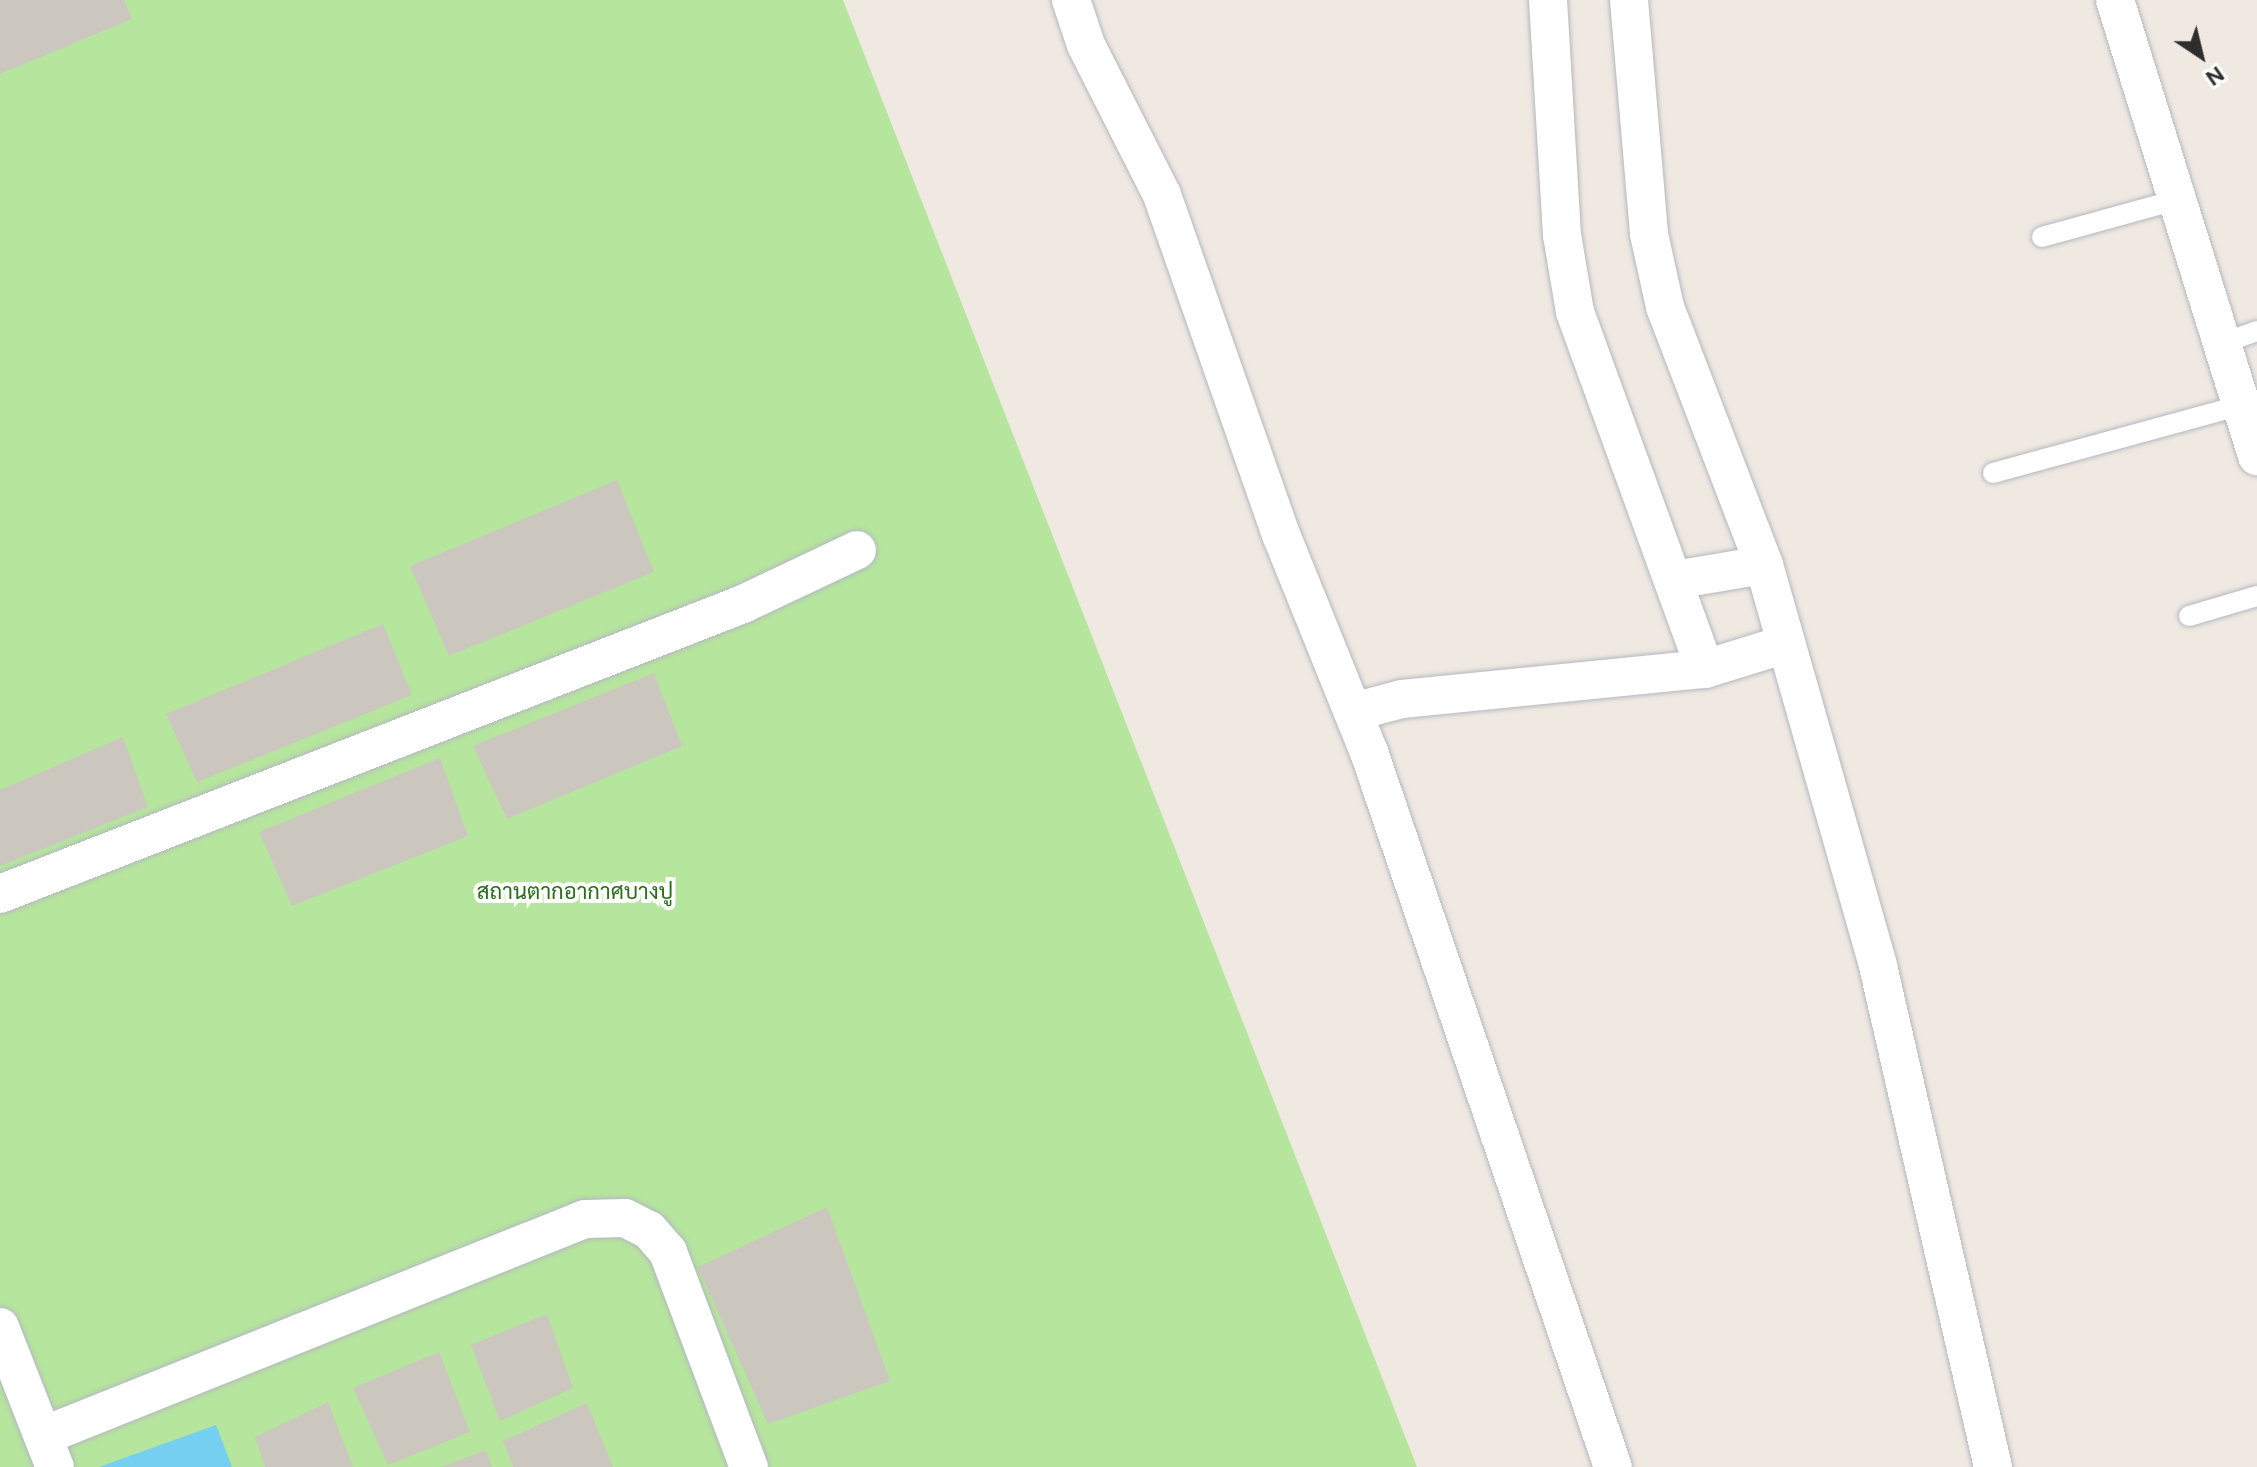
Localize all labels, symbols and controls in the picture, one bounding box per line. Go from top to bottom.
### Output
north arrow [2161,16,2241,96]
text: N [2200,60,2230,93]
park label: สถานตากอากาศบางปู [477,879,673,905]

